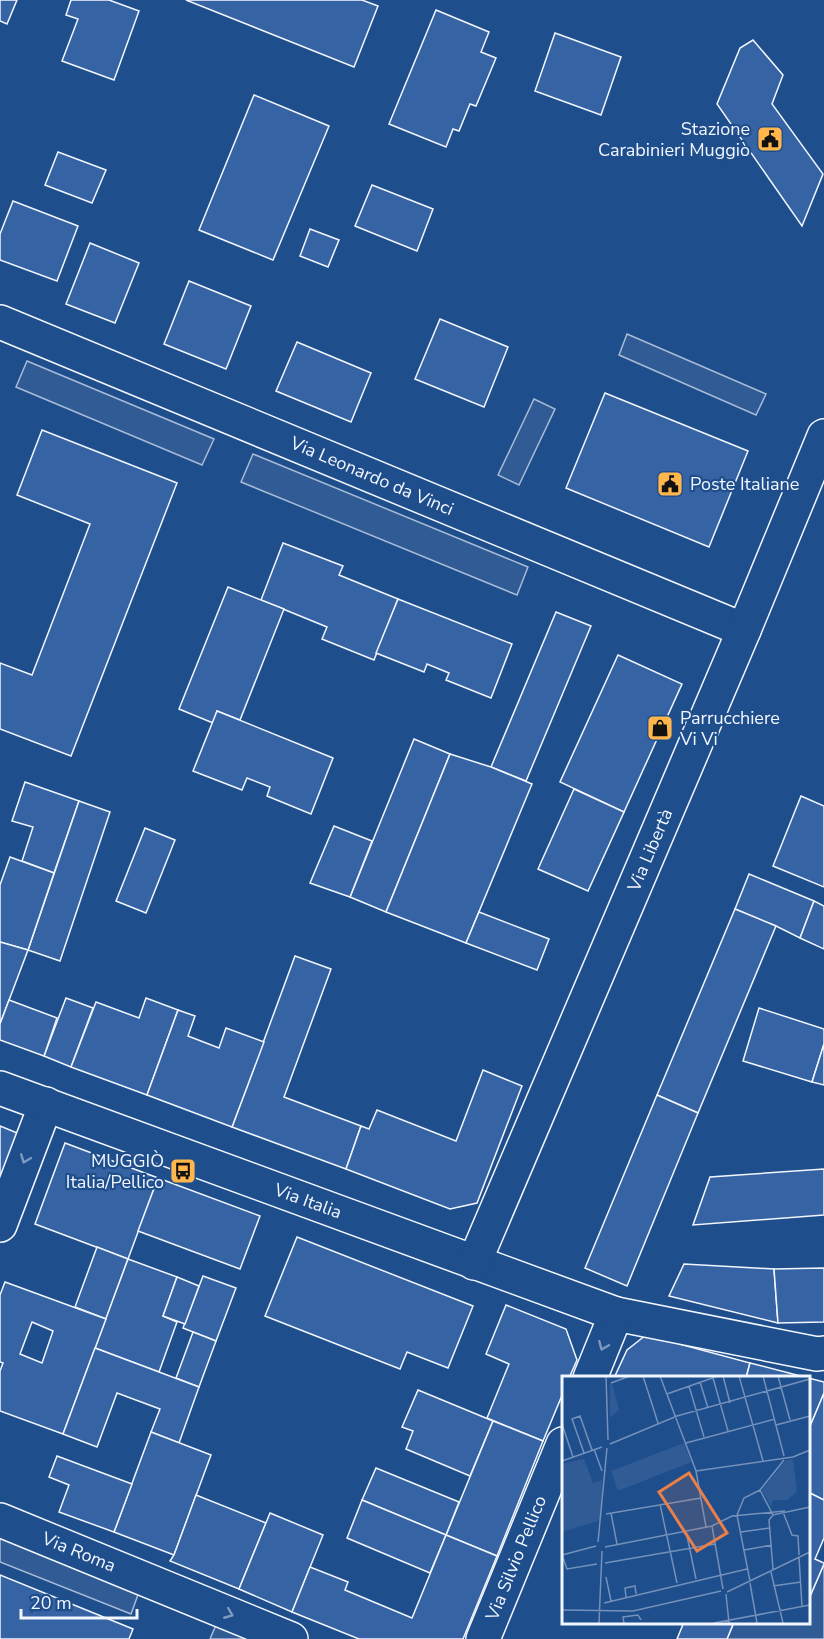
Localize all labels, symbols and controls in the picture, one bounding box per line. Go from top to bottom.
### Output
place label: Stazione Carabinieri Muggiò [598,117,750,162]
public building icon: Stazione Carabinieri Muggiò [755,124,785,154]
street label: Via Leonardo da Vinci [286,430,457,521]
public building icon: Poste Italiane [655,469,685,499]
place label: Poste Italiane [690,472,799,496]
place label: Parrucchiere Vi Vi [679,706,780,751]
shop icon: Parrucchiere Vi Vi [645,713,675,743]
street label: Via Libertà [621,805,678,896]
place label: MUGGIÒ Italia/Pellico [66,1149,164,1194]
one-way arrow [20,1153,32,1164]
bus stop icon: MUGGIÒ Italia/Pellico [168,1156,198,1186]
street label: Via Italia [270,1177,345,1224]
one-way arrow [598,1340,610,1351]
inset map [562,1376,809,1624]
street label: Via Silvio Pellico [480,1492,552,1625]
street label: Via Roma [38,1526,119,1578]
scale bar [21,1582,136,1620]
text: 20 m [30,1591,72,1615]
one-way arrow [223,1607,234,1619]

